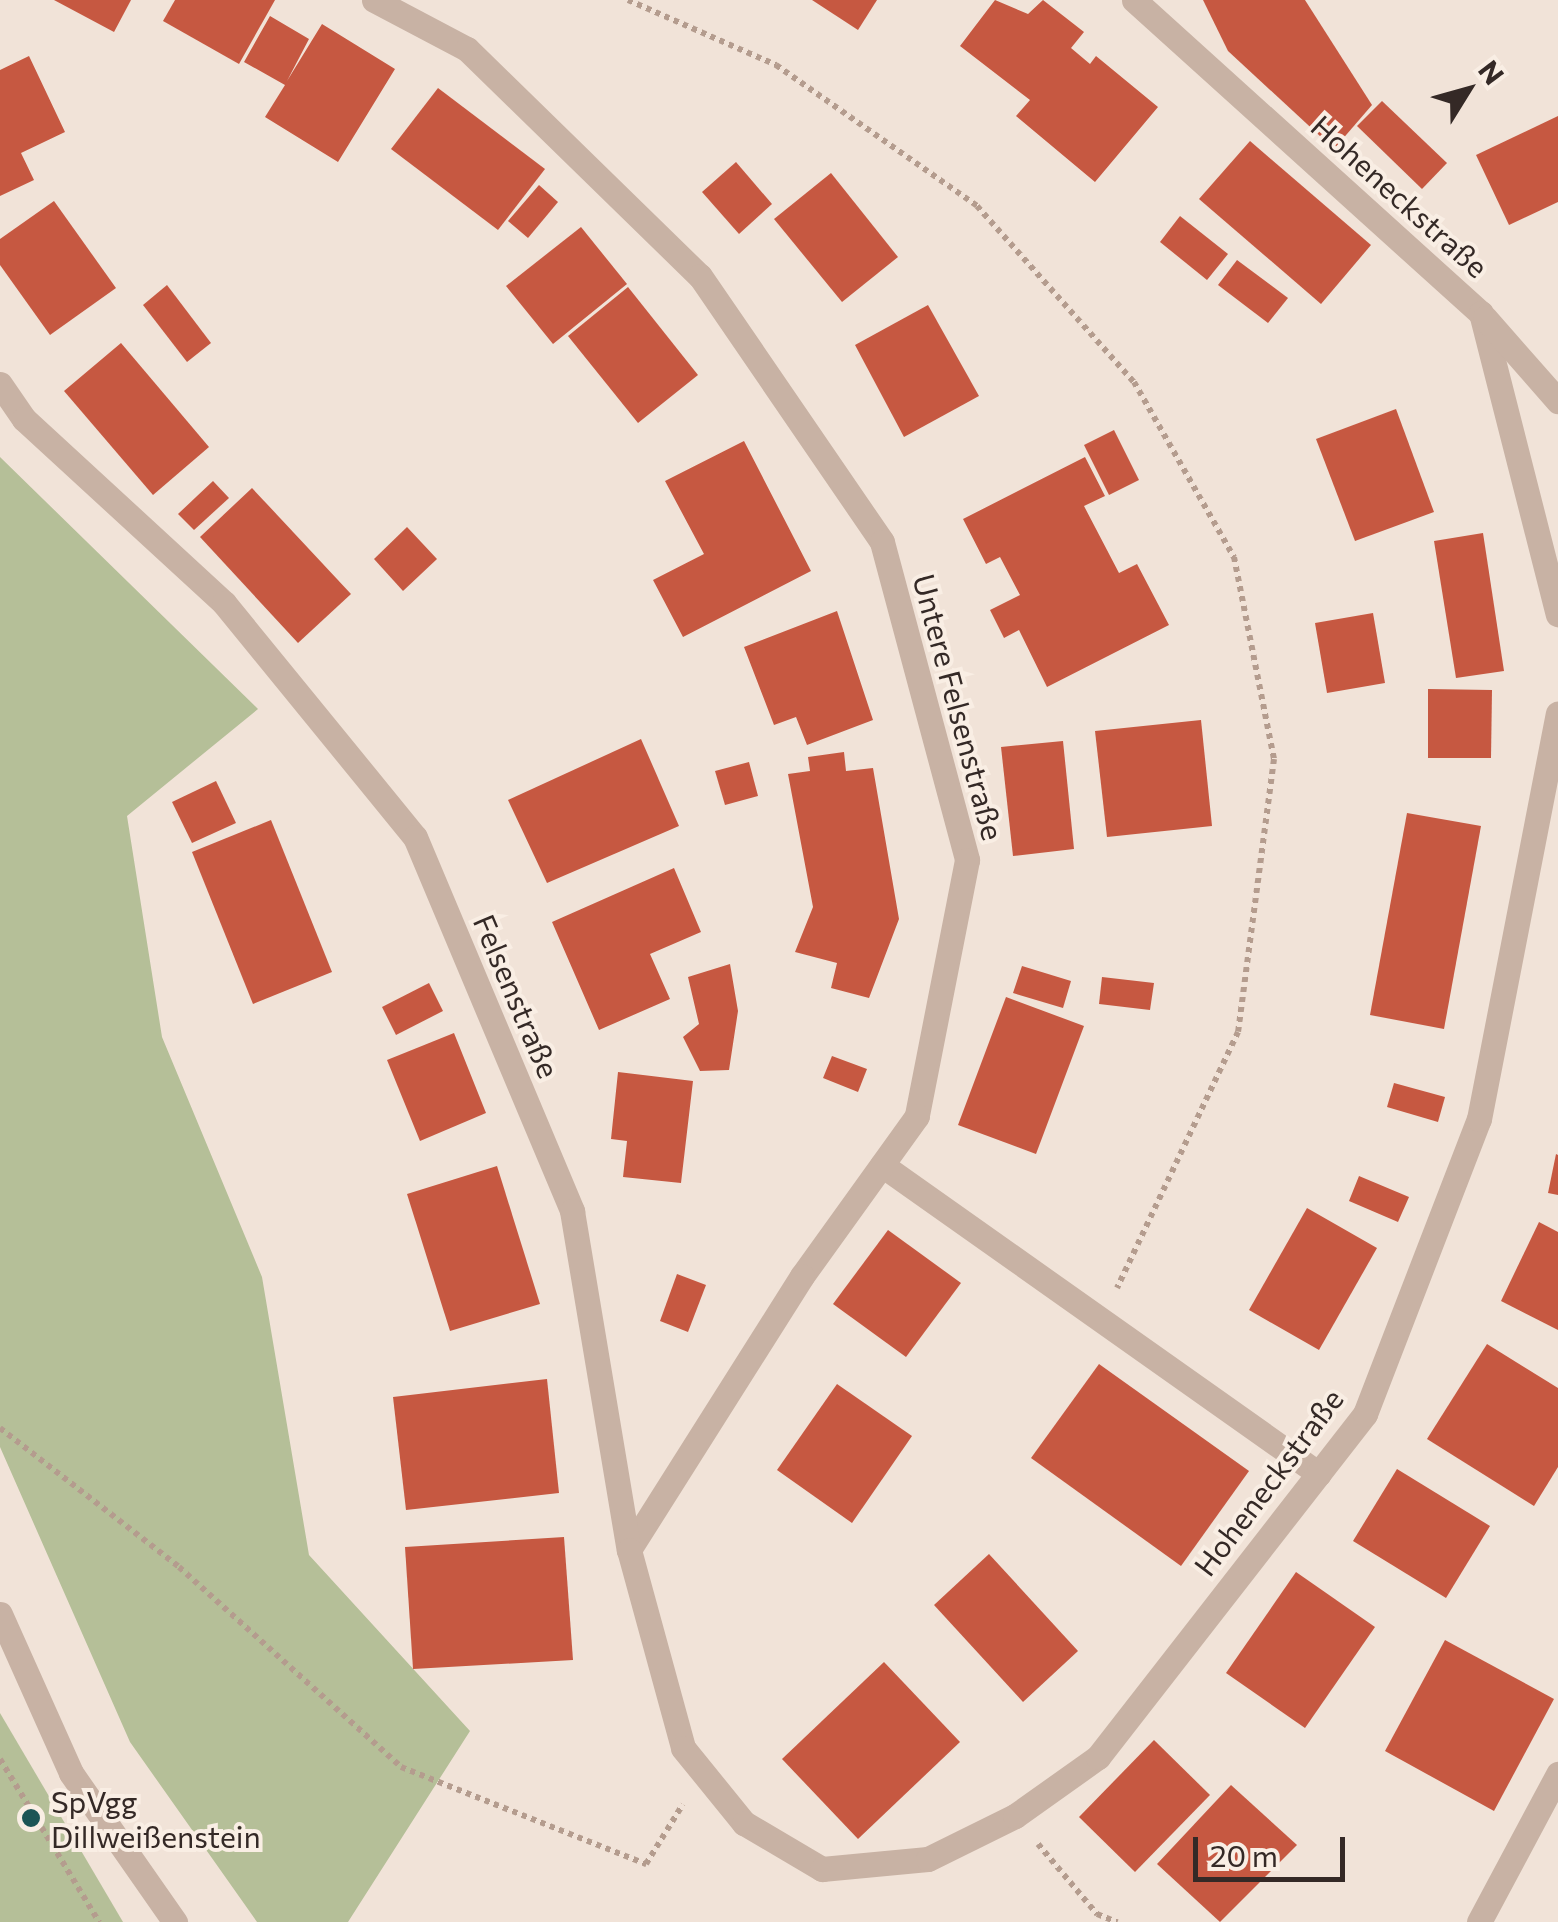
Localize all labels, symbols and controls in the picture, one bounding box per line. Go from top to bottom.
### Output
north arrow [1418,40,1518,140]
text: N [1472,53,1512,91]
street label: Hoheneckstraße [1304,107,1496,285]
street label: Untere Felsenstraße [906,570,1012,844]
street label: Felsenstraße [466,909,568,1083]
street label: Hoheneckstraße [1186,1381,1350,1583]
place label: SpVgg Dillweißenstein [51,1783,261,1854]
marker: SpVgg Dillweißenstein [20,1807,42,1829]
scale bar [1198,1817,1350,1879]
text: 20 m [1210,1836,1278,1873]

